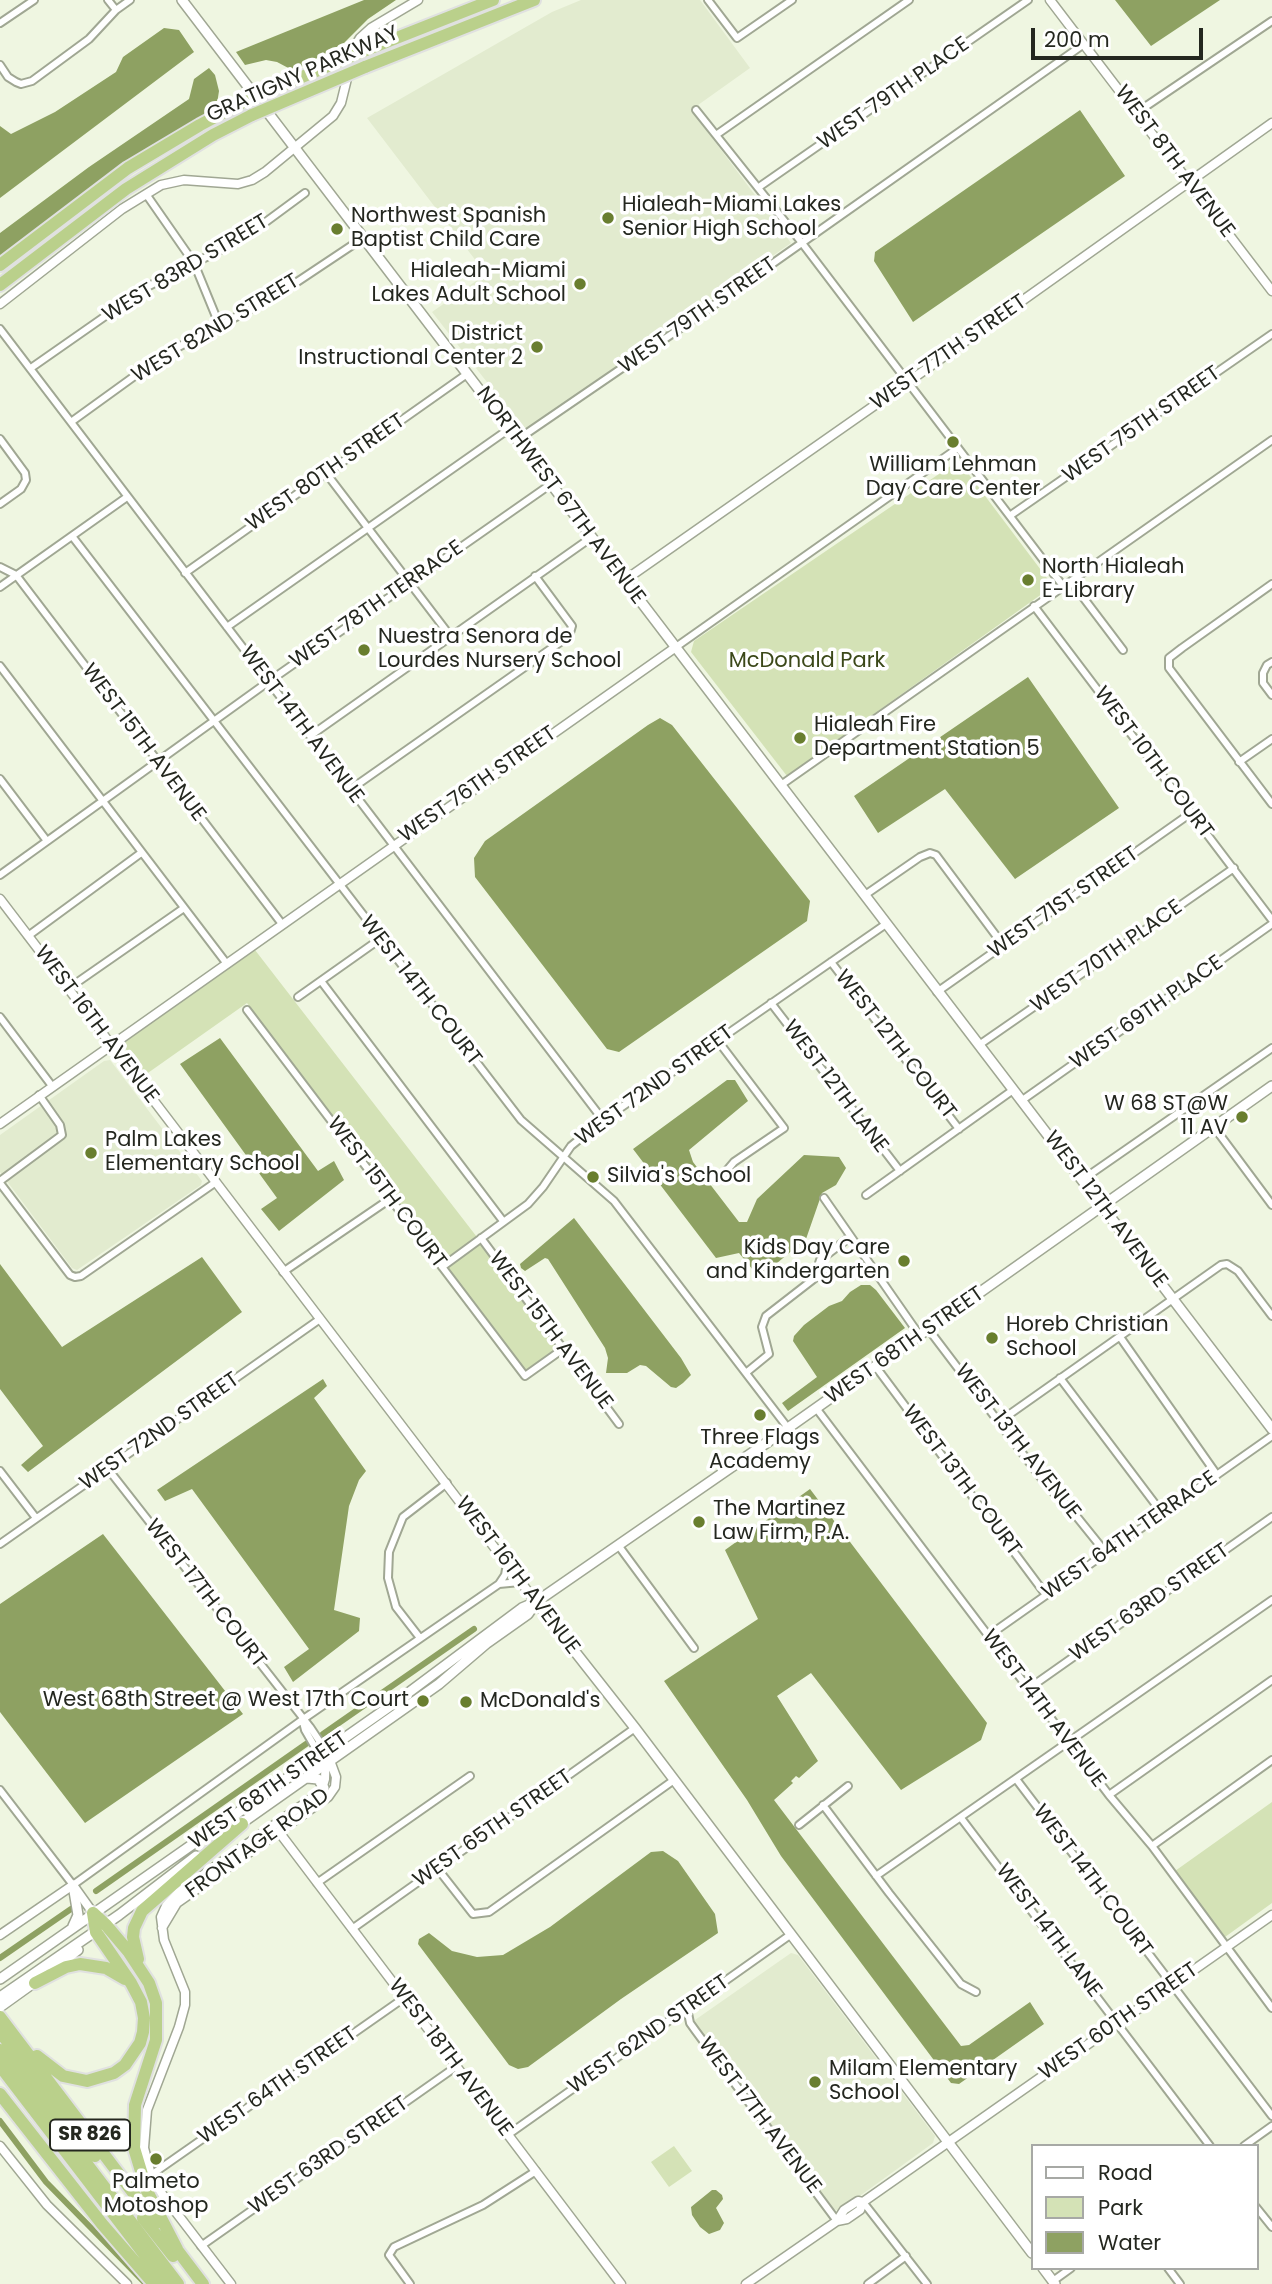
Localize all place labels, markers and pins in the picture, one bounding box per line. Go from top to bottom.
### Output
place label: Hialeah-Miami Lakes Senior High School [622,193,841,243]
place label: Northwest Spanish Baptist Child Care [351,204,546,254]
marker: Hialeah-Miami Lakes Senior High School [600,210,616,226]
marker: Northwest Spanish Baptist Child Care [329,221,345,237]
place label: Hialeah-Miami Lakes Adult School [372,259,566,309]
marker: Hialeah-Miami Lakes Adult School [572,276,588,292]
place label: District Instructional Center 2 [298,322,523,372]
marker: District Instructional Center 2 [529,339,545,355]
marker: William Lehman Day Care Center [945,434,961,450]
place label: William Lehman Day Care Center [866,453,1040,503]
place label: North Hialeah E-Library [1042,555,1184,605]
marker: North Hialeah E-Library [1020,572,1036,588]
place label: Nuestra Senora de Lourdes Nursery School [378,625,621,675]
marker: Nuestra Senora de Lourdes Nursery School [356,642,372,658]
place label: Hialeah Fire Department Station 5 [814,713,1040,763]
marker: Hialeah Fire Department Station 5 [792,730,808,746]
place label: W 68 ST@W 11 AV [1104,1092,1228,1142]
marker: W 68 ST@W 11 AV [1234,1109,1250,1125]
place label: Palm Lakes Elementary School [105,1128,300,1178]
marker: Palm Lakes Elementary School [83,1145,99,1161]
place label: Silvia's School [607,1164,751,1190]
marker: Silvia's School [585,1169,601,1185]
place label: Kids Day Care and Kindergarten [706,1236,890,1286]
marker: Kids Day Care and Kindergarten [896,1253,912,1269]
place label: Horeb Christian School [1006,1313,1169,1363]
marker: Horeb Christian School [984,1330,1000,1346]
marker: Three Flags Academy [752,1407,768,1423]
place label: Three Flags Academy [700,1426,820,1476]
place label: The Martinez Law Firm, P.A. [713,1497,849,1547]
marker: The Martinez Law Firm, P.A. [691,1514,707,1530]
place label: West 68th Street @ West 17th Court [43,1688,409,1714]
place label: McDonald's [480,1689,600,1715]
marker: West 68th Street @ West 17th Court [415,1693,431,1709]
marker: McDonald's [458,1694,474,1710]
place label: Milam Elementary School [829,2057,1017,2107]
marker: Milam Elementary School [807,2074,823,2090]
marker: Palmeto Motoshop [148,2151,164,2167]
place label: Palmeto Motoshop [104,2170,208,2220]

